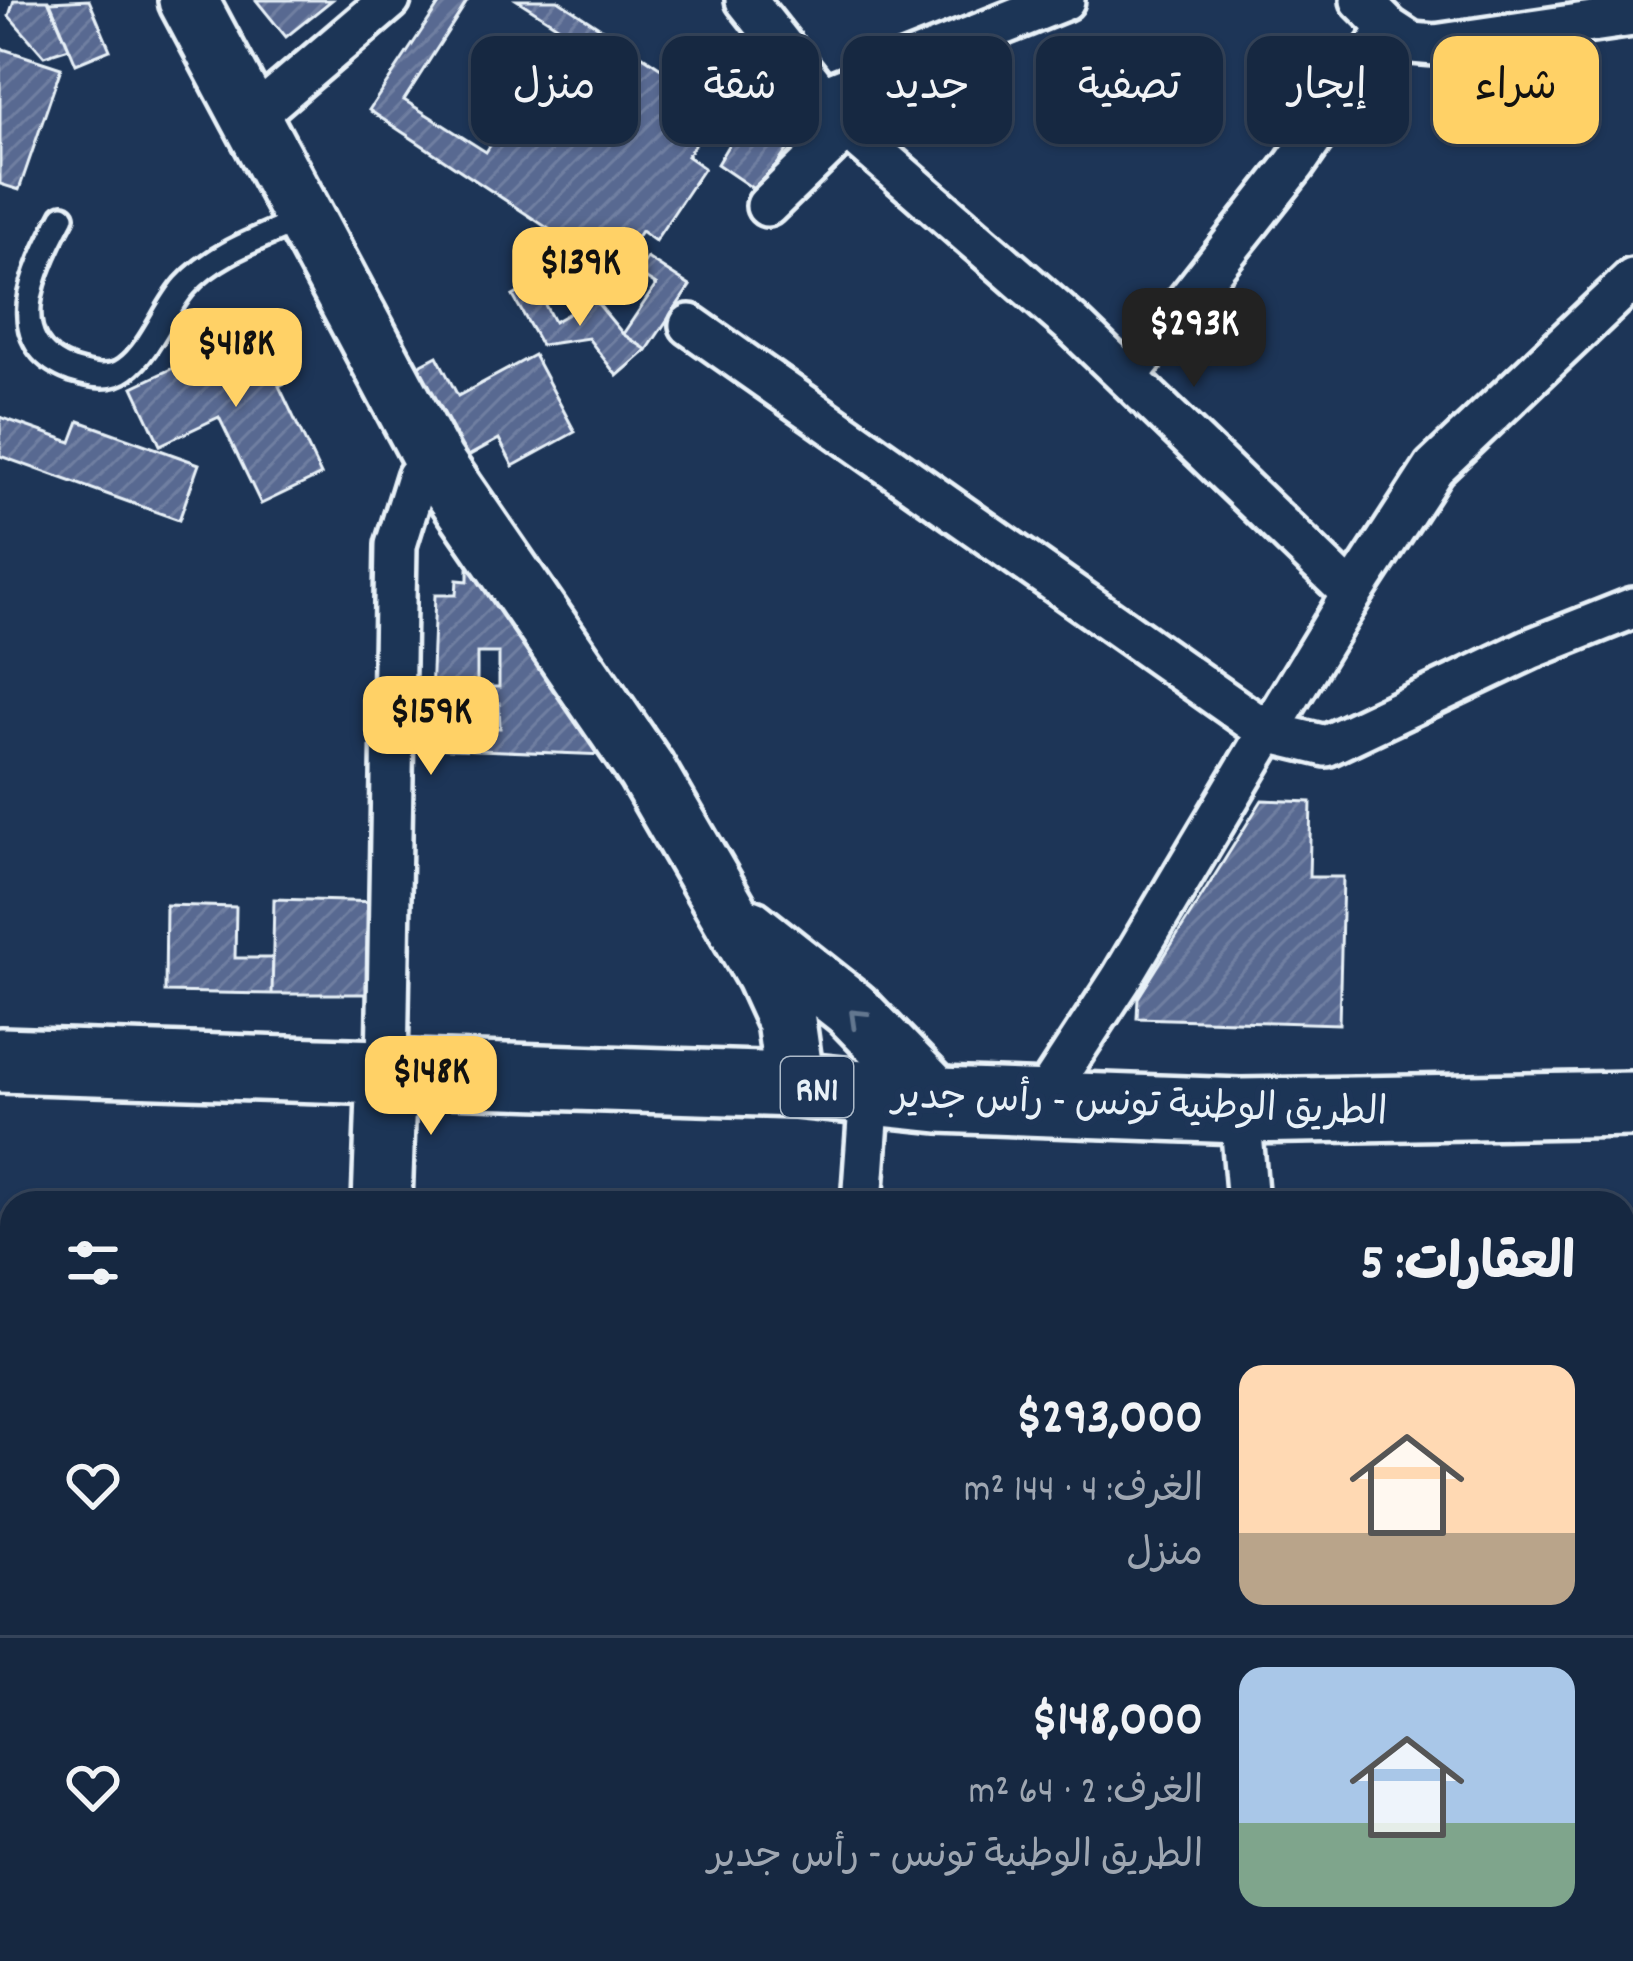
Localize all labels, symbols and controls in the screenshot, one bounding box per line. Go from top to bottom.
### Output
chip: منزل [471,36,638,144]
chip: شقة [662,36,819,144]
chip: جديد [843,36,1012,144]
chip: تصفية [1036,36,1223,144]
chip: إيجار [1247,36,1409,144]
chip: شراء [1433,36,1599,144]
pin: $139K [496,227,664,329]
text: $139K [539,238,621,293]
pin: $293K [1110,288,1278,390]
text: $293K [1149,299,1239,354]
pin: $418K [152,308,320,410]
text: $418K [197,319,275,374]
pin: $159K [347,676,515,778]
text: $159K [390,687,472,742]
one-way arrow [849,1009,871,1031]
pin: $148K [347,1036,515,1138]
text: $148K [392,1047,470,1102]
road number: RN1 [781,1057,853,1117]
street label: الطريق الوطنية تونس - رأس جدير [888,1071,1388,1144]
icon: filters [60,1230,126,1296]
text: العقارات: 5 [1360,1231,1575,1303]
text: $293,000 [1016,1385,1203,1457]
icon: home [1335,1413,1479,1557]
icon: heart [60,1452,126,1518]
text: الغرف: 4 · 144 m² [964,1465,1203,1520]
text: منزل [1126,1529,1203,1584]
text: $148,000 [1031,1687,1203,1759]
icon: home [1335,1715,1479,1859]
icon: heart [60,1754,126,1820]
text: الغرف: 2 · 64 m² [969,1767,1203,1822]
text: الطريق الوطنية تونس - رأس جدير [708,1831,1203,1886]

